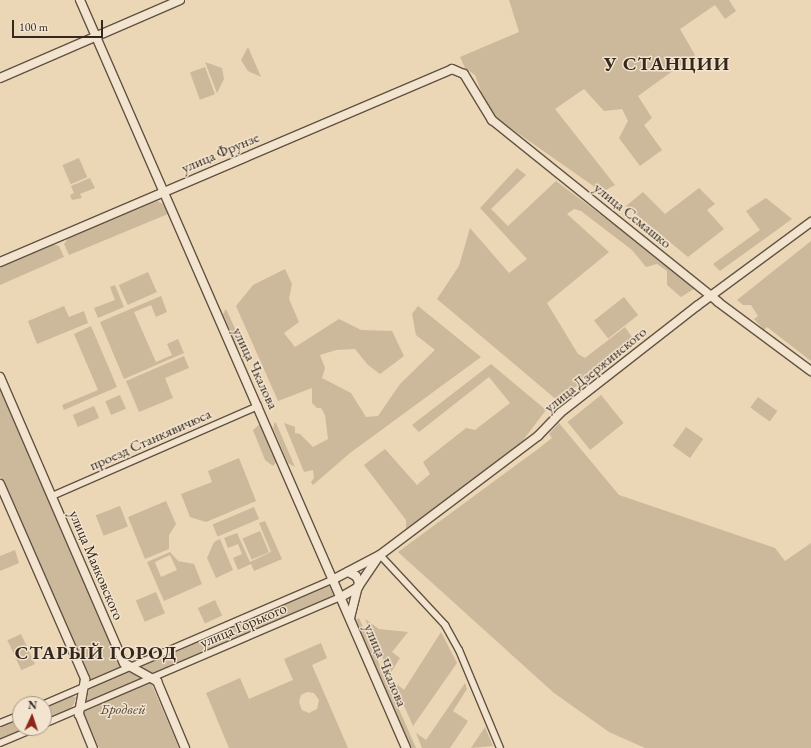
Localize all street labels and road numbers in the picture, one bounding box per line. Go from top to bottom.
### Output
street label: улица Фрунзе [178,128,262,176]
street label: улица Семашко [591,178,675,252]
street label: улица Дзержинского [540,322,650,416]
street label: улица Чкалова [229,324,283,412]
street label: проезд Станкявичюса [86,404,214,474]
street label: улица Маяковского [66,507,128,623]
street label: улица Горького [197,599,289,651]
street label: улица Чкалова [361,621,411,709]

